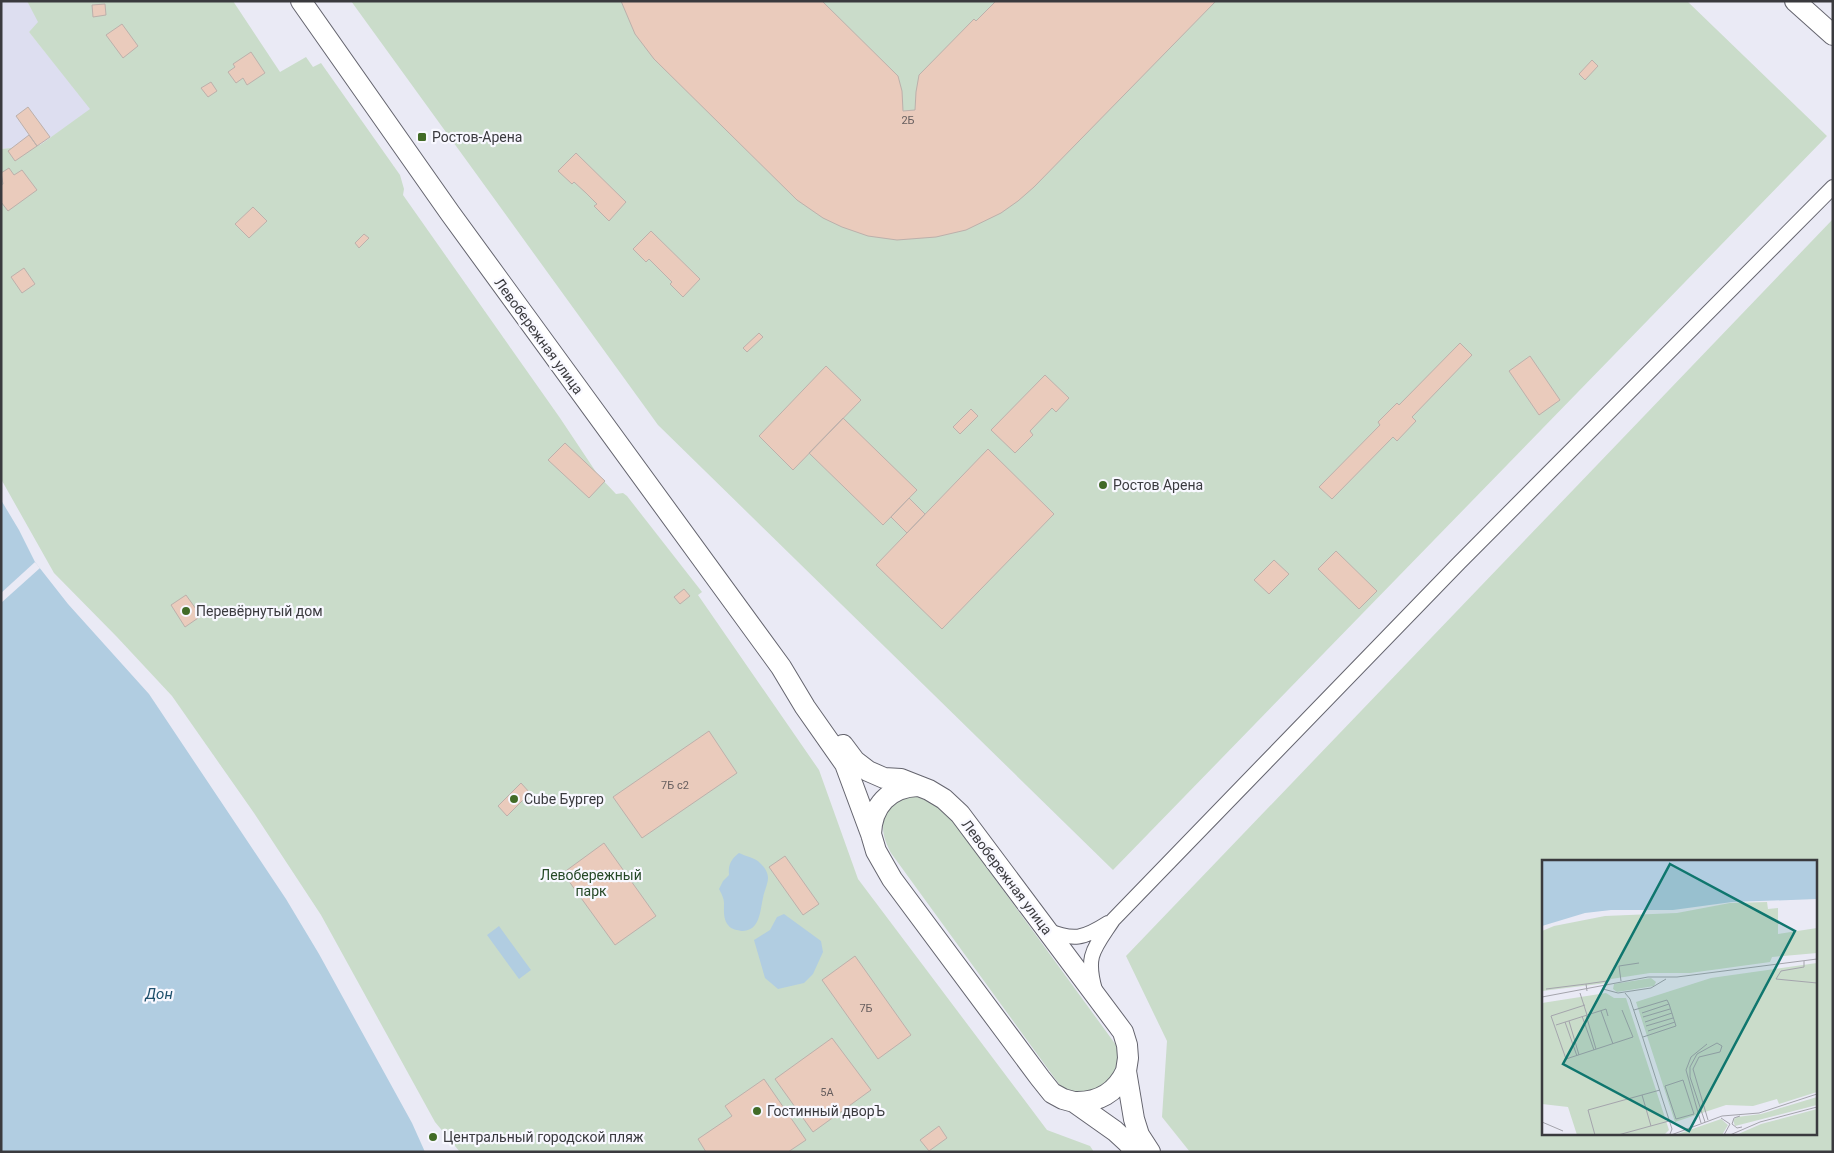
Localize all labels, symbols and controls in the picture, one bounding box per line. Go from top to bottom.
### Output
house number: 2Б [901,114,915,127]
place label: Ростов-Арена [432,129,522,145]
marker: Ростов-Арена [416,131,428,143]
street label: Левобережная улица [491,275,587,397]
place label: Ростов Арена [1113,477,1203,493]
marker: Ростов Арена [1097,479,1109,491]
place label: Перевёрнутый дом [196,603,323,619]
marker: Перевёрнутый дом [180,605,192,617]
house number: 7Б с2 [661,779,689,792]
place label: Cube Бургер [524,791,604,807]
marker: Cube Бургер [508,793,520,805]
street label: Левобережная улица [959,816,1055,938]
inset map [1542,860,1816,1136]
park label: Левобережный парк [540,867,642,899]
water label: Дон [144,985,173,1003]
house number: 7Б [859,1002,873,1015]
house number: 5А [820,1086,835,1099]
place label: Гостинный дворЪ [767,1103,885,1119]
marker: Гостинный дворЪ [751,1105,763,1117]
place label: Центральный городской пляж [443,1129,644,1145]
marker: Центральный городской пляж [427,1131,439,1143]

